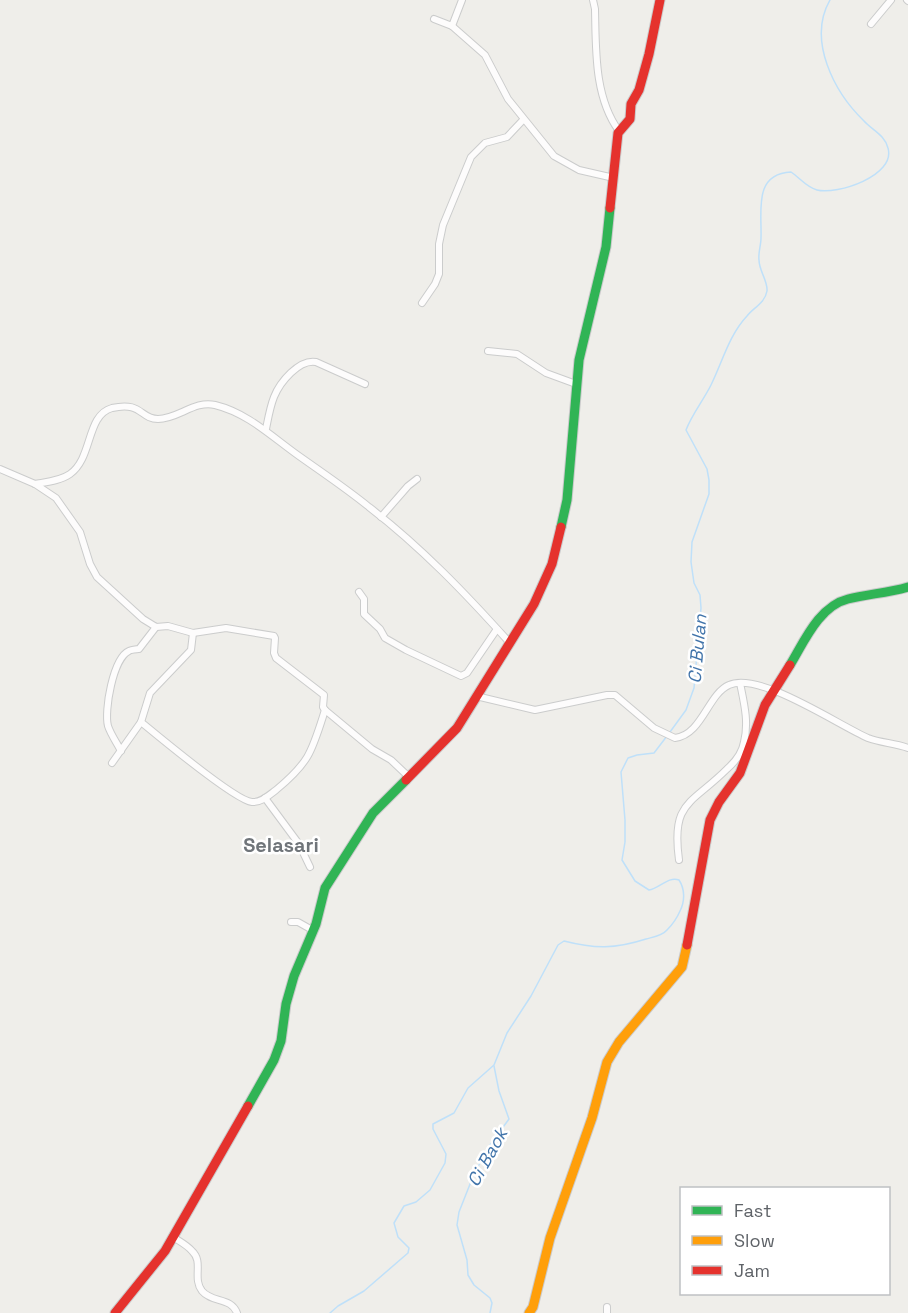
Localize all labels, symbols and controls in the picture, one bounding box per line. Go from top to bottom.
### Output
water label: Ci Bulan [683,613,712,685]
district label: Selasari [243,832,319,858]
water label: Ci Baok [462,1122,514,1190]
legend [680,1187,890,1295]
text: Fast [734,1199,771,1222]
text: Slow [734,1229,775,1252]
text: Jam [734,1259,770,1282]

